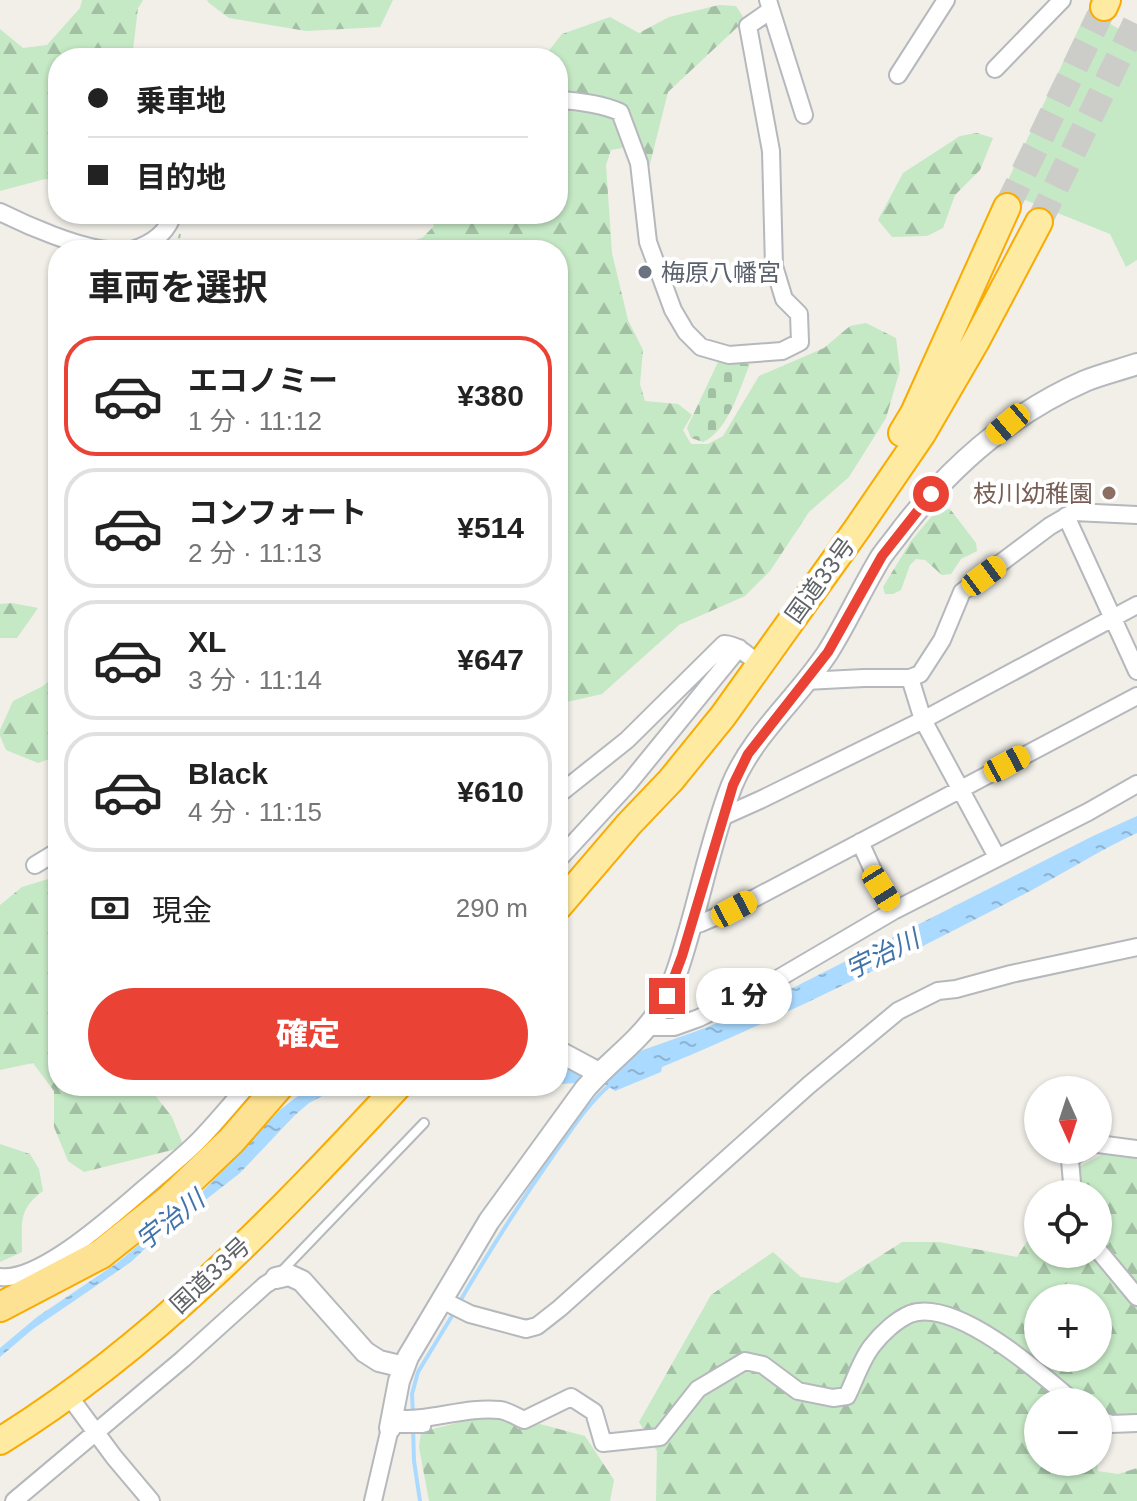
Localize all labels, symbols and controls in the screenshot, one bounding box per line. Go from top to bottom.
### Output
text: 乗車地 [136,84,226,117]
text: 目的地 [136,161,226,194]
place label: 梅原八幡宮 [661,259,781,286]
marker: 梅原八幡宮 [636,263,654,281]
text: 車両を選択 [88,267,268,308]
icon: car [92,360,164,432]
text: エコノミー [188,364,338,397]
text: ¥380 [457,379,524,412]
car [982,399,1034,449]
text: 1 分 · 11:12 [188,406,322,436]
route start [913,476,949,512]
place label: 枝川幼稚園 [973,480,1093,507]
marker: 枝川幼稚園 [1100,484,1118,502]
icon: car [92,492,164,564]
text: コンフォート [188,496,367,529]
text: ¥514 [457,511,524,544]
street label: 国道33号 [780,532,860,628]
text: 2 分 · 11:13 [188,538,322,568]
car [958,552,1010,600]
icon: car [92,624,164,696]
text: XL [188,625,226,658]
text: ¥647 [457,643,524,676]
text: 3 分 · 11:14 [188,665,322,695]
car [980,742,1034,786]
icon: car [92,756,164,828]
text: Black [188,757,268,790]
text: ¥610 [457,775,524,808]
text: 4 分 · 11:15 [188,797,322,827]
car [858,861,904,915]
icon: cash [88,886,132,930]
car [707,887,761,931]
text: 290 m [456,893,528,923]
text: 現金 [152,894,212,927]
water label: 宇治川 [840,922,926,985]
callout: 1 分 [695,968,791,1024]
route end [649,978,685,1014]
text: 1 分 [720,981,768,1011]
button: 確定 [88,988,528,1080]
north arrow [1024,1076,1112,1164]
map controls [1024,1076,1112,1476]
button: locate [1024,1180,1112,1268]
water label: 宇治川 [130,1182,212,1256]
street label: 国道33号 [165,1231,255,1319]
button: + [1024,1284,1112,1372]
button: − [1024,1388,1112,1476]

